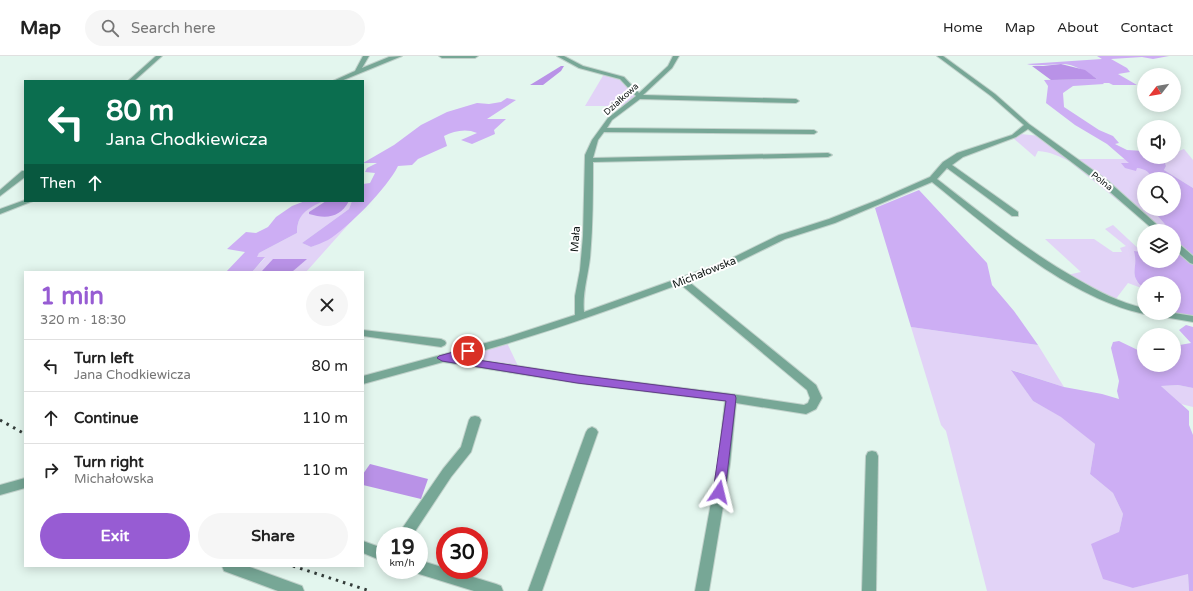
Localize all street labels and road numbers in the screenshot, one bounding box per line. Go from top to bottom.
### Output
street label: Działkowa [602,81,641,118]
street label: Polna [1089,170,1115,193]
street label: Mała [568,226,583,252]
street label: Michałowska [670,254,738,291]

